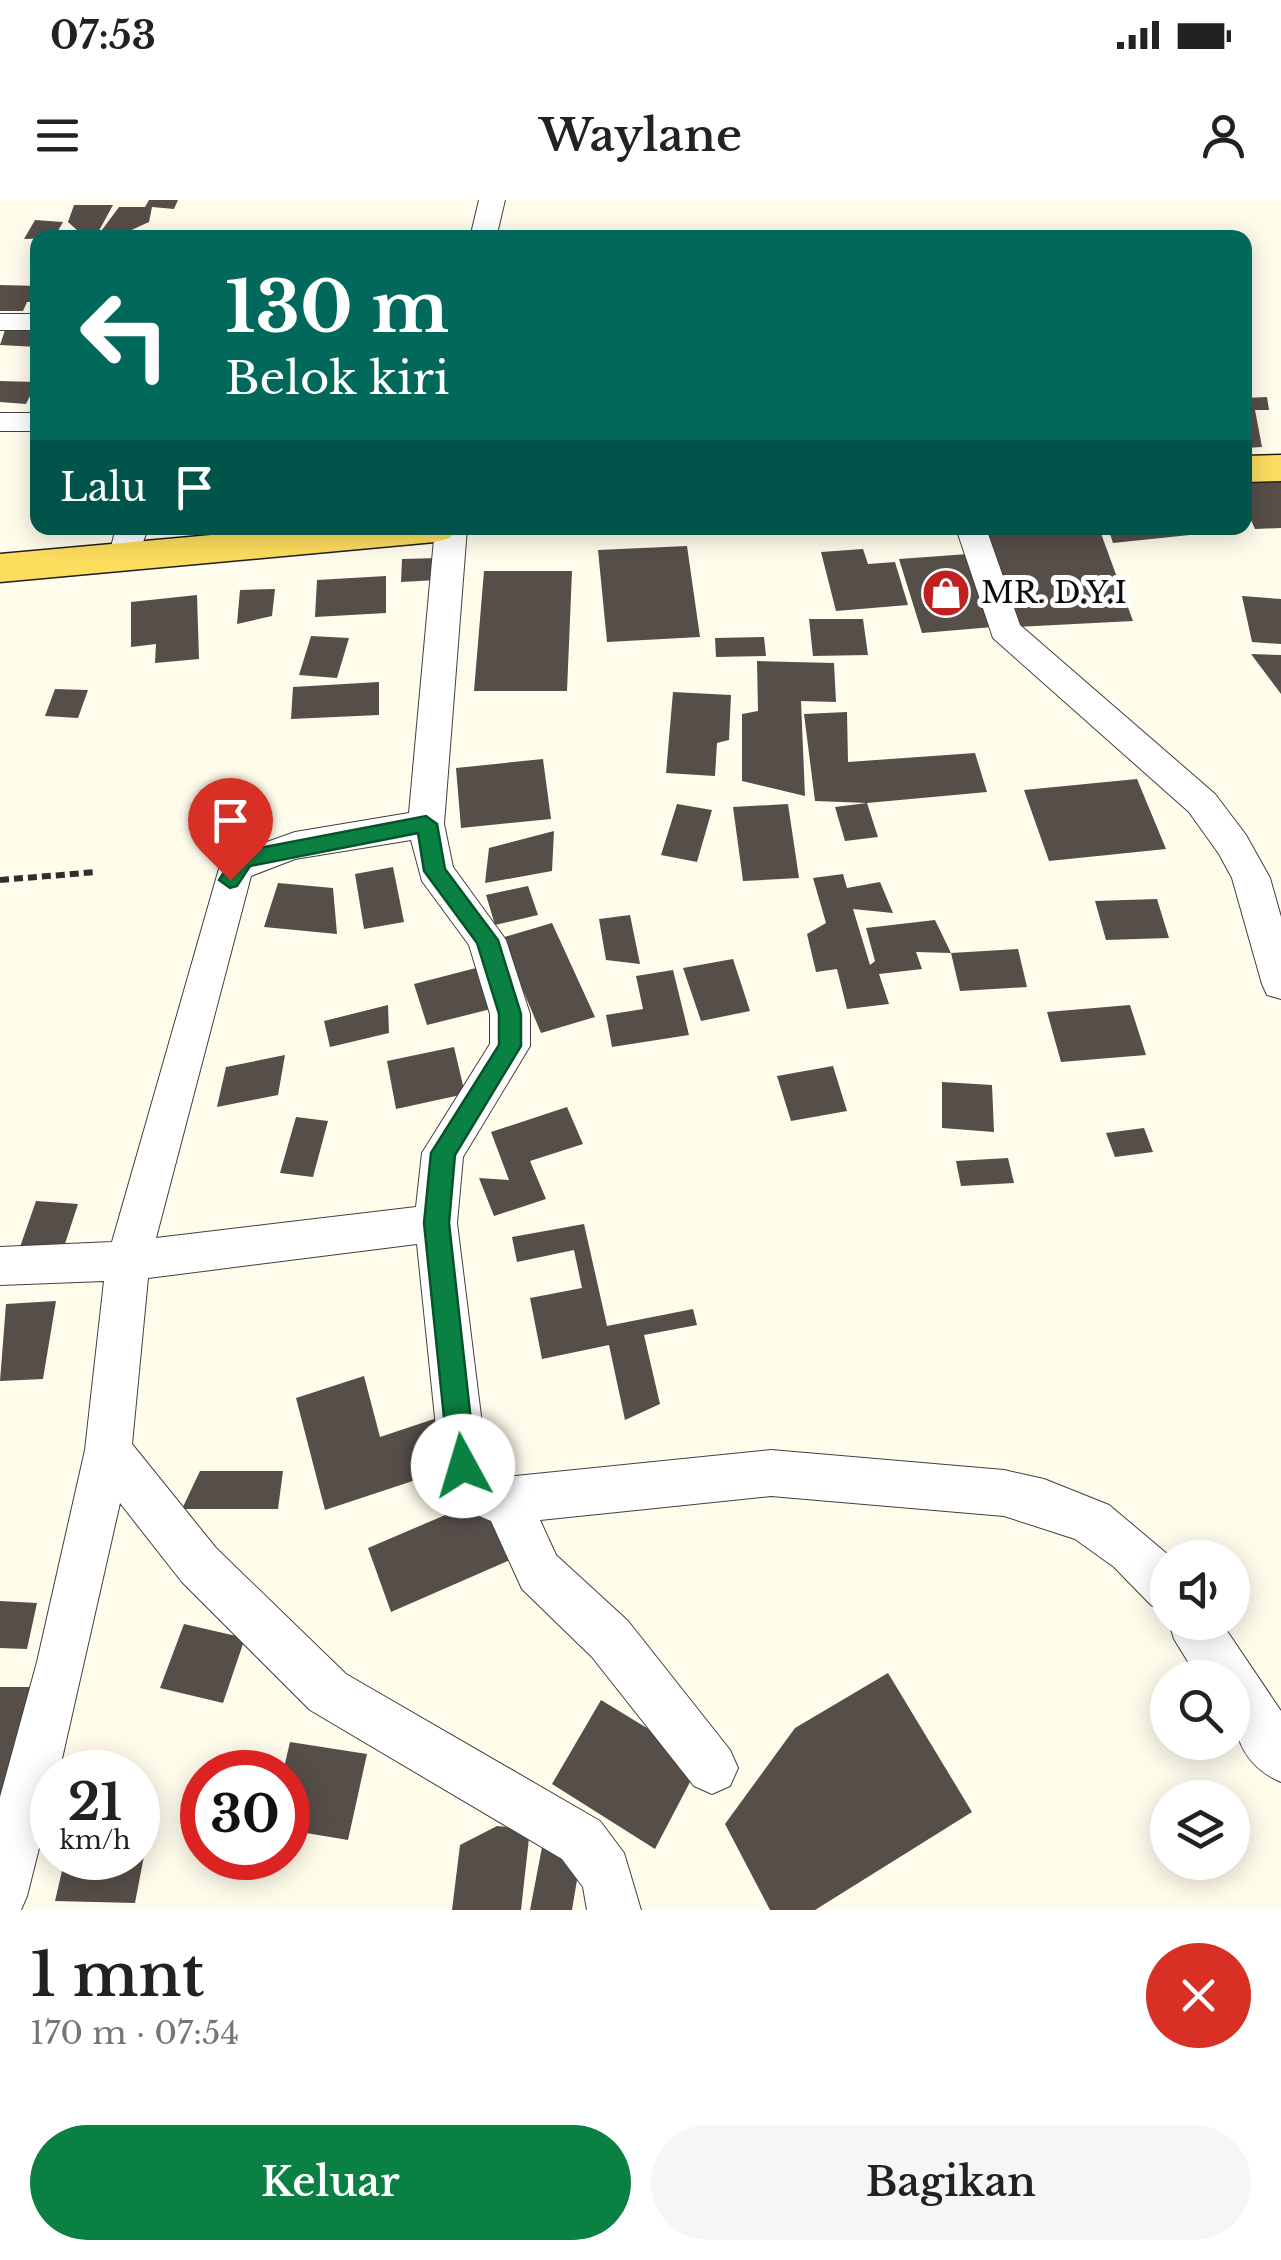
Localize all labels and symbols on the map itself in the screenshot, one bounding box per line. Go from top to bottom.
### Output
shop icon: MR. D.Y.I [920,567,972,619]
place label: MR. D.Y.I [981,574,1127,611]
pin [188,778,273,881]
position arrow [411,1414,515,1518]
speed limit sign: 30 [180,1750,310,1880]

